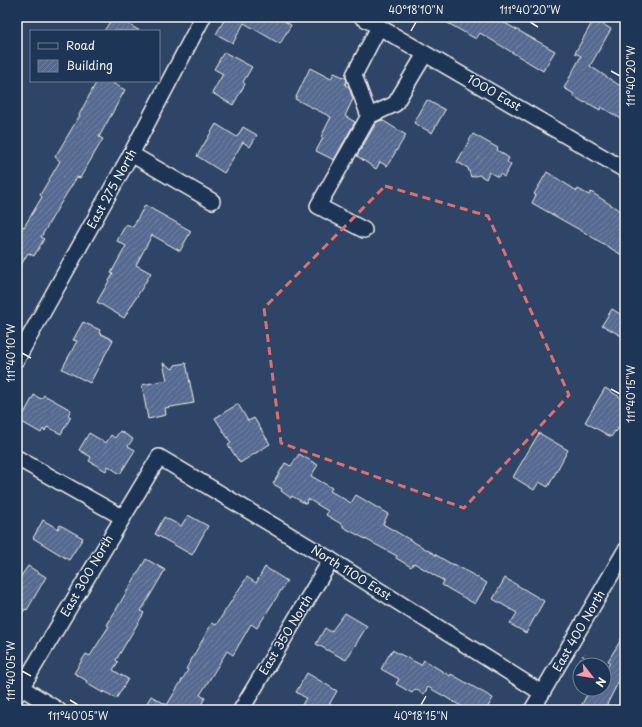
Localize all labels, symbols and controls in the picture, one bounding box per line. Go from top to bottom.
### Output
text: 40°18'10"N [388,2,444,17]
text: 111°40'20"W [499,2,561,17]
legend [30,30,160,82]
text: Road [66,36,95,54]
text: 111°40'20"W [623,45,638,107]
text: Building [66,56,113,74]
street label: 1000 East [464,69,525,115]
street label: East 275 North [82,145,140,232]
text: 111°40'10"W [3,323,18,382]
text: 111°40'15"W [623,364,638,423]
street label: East 300 North [55,531,117,620]
street label: North 1100 East [308,540,395,604]
street label: East 400 North [547,586,609,675]
street label: East 350 North [254,591,316,678]
text: 111°40'05"W [3,640,18,701]
north arrow [572,657,612,697]
text: N [591,674,611,691]
text: 111°40'05"W [48,708,109,723]
text: 40°18'15"N [394,708,448,723]

